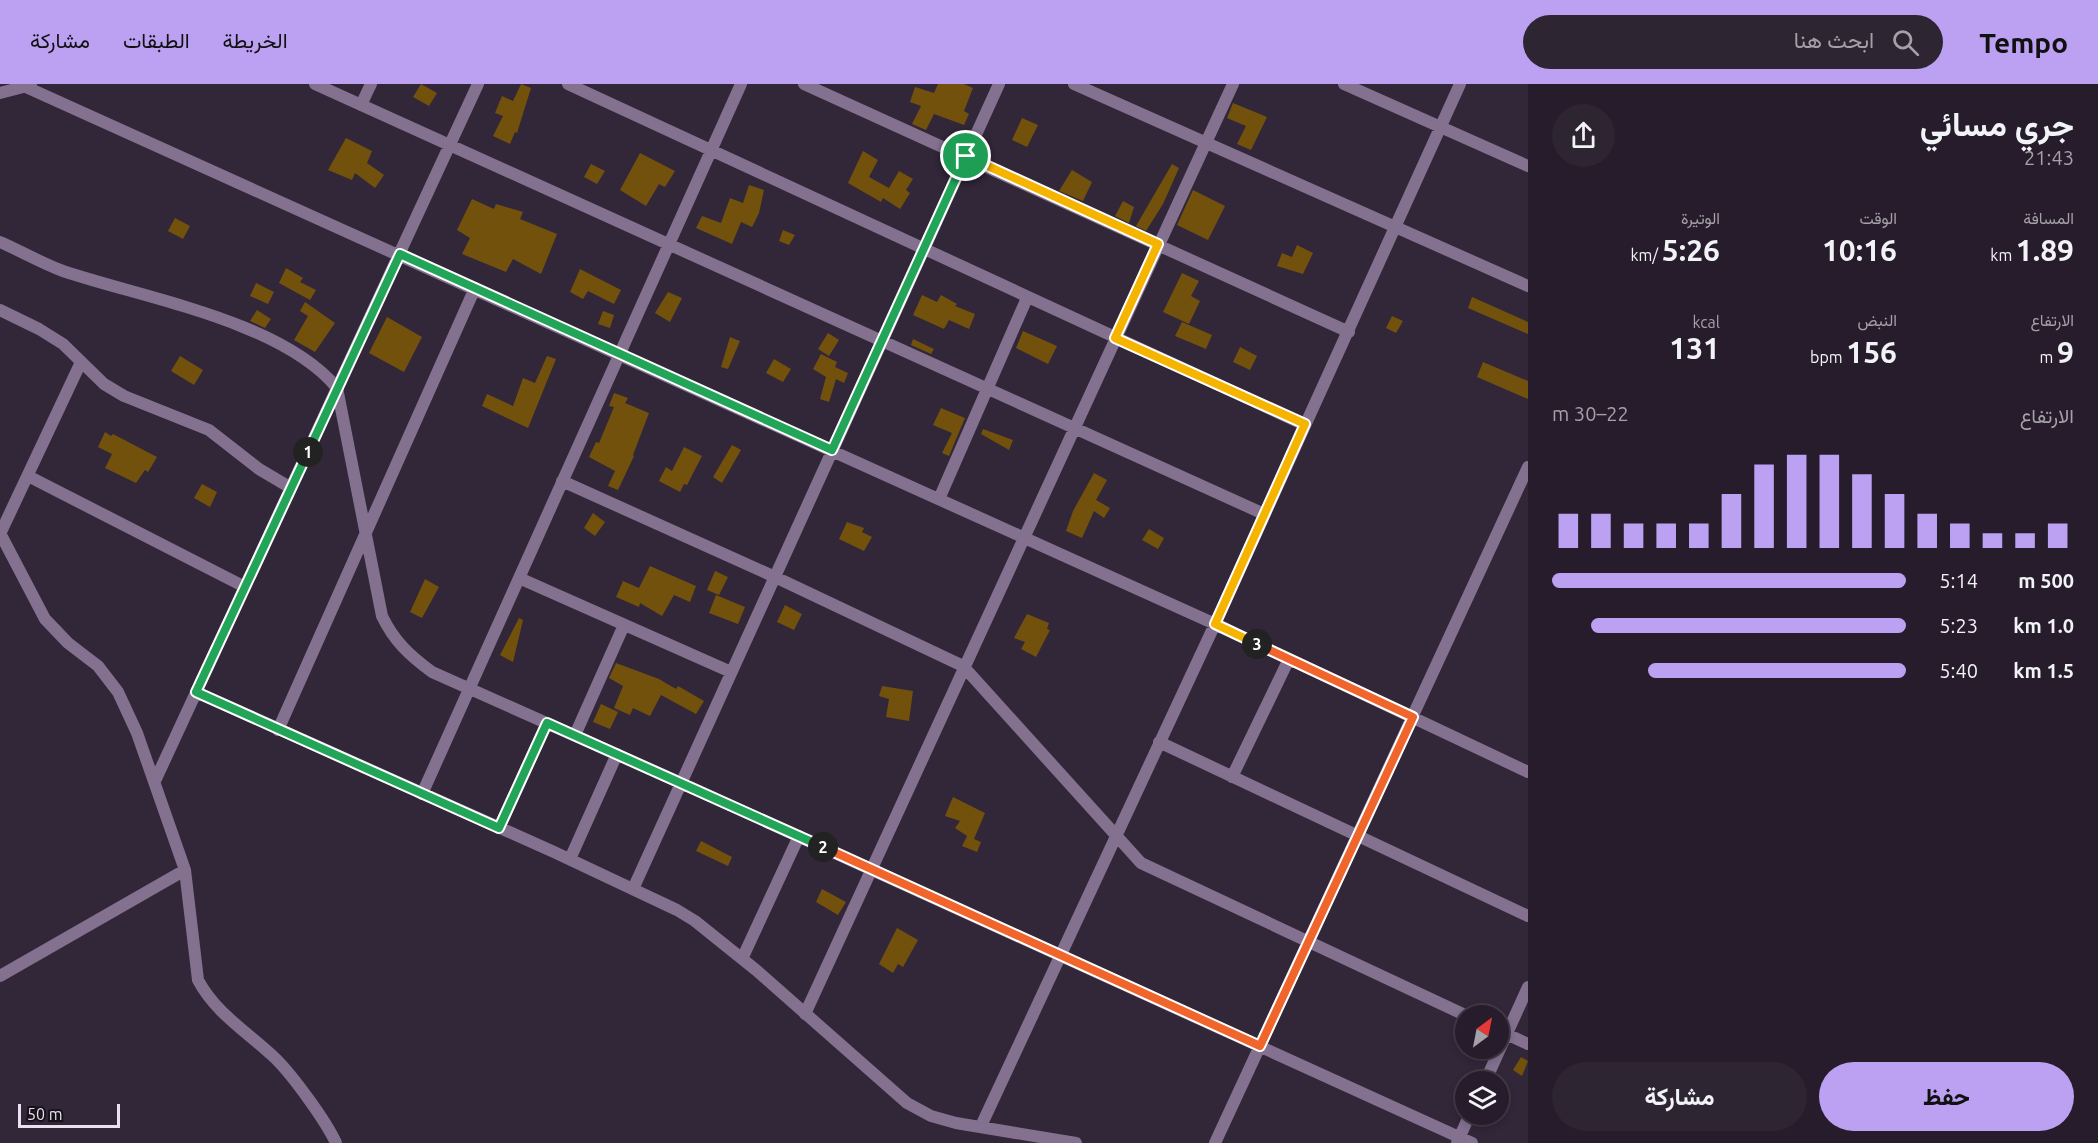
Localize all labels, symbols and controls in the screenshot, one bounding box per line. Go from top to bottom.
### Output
search box [1523,15,1943,69]
icon: search [1889,26,1922,59]
text: ابحث هنا [1794,27,1874,52]
text: Tempo [1979,27,2068,58]
text: مشاركة [30,28,90,52]
text: الطبقات [123,28,190,52]
text: الخريطة [223,28,288,52]
button: share [1552,104,1615,167]
text: جري مسائي [1920,105,2074,142]
pin [940,130,991,181]
icon: arrive [949,139,982,172]
text: 21:43 [2024,146,2074,169]
text: الوتيرة [1681,209,1720,227]
text: الوقت [1859,209,1897,227]
text: المسافة [2023,209,2074,227]
text: 5:26 [1662,233,1720,267]
text: 10:16 [1822,233,1897,267]
text: 1.89 [2016,233,2074,267]
text: /km [1630,246,1662,264]
text: km [1990,246,2016,264]
text: النبض [1857,311,1897,329]
text: الارتفاع [2031,311,2074,329]
text: kcal [1692,313,1720,331]
text: 131 [1669,331,1720,365]
text: 156 [1846,335,1897,369]
text: 9 [2057,335,2074,369]
text: bpm [1810,348,1846,366]
text: m [2040,348,2057,366]
text: 22–30 m [1552,402,1629,425]
text: الارتفاع [2020,404,2074,427]
pin: 1 [293,437,323,467]
text: 1 [303,443,313,461]
text: 5:14 [1939,569,1978,592]
text: 500 m [2018,569,2074,592]
text: 5:23 [1939,614,1978,637]
text: 1.0 km [2013,614,2074,637]
pin: 3 [1242,629,1272,659]
text: 3 [1252,635,1262,653]
text: 5:40 [1939,659,1978,682]
text: 1.5 km [2013,659,2074,682]
pin: 2 [808,832,838,862]
text: 2 [818,838,828,856]
north arrow [1455,1005,1509,1059]
map controls [1455,1005,1509,1125]
button: مشاركة [1552,1062,1807,1131]
button: حفظ [1819,1062,2074,1131]
button: layers [1455,1071,1509,1125]
scale bar [18,1101,120,1128]
text: 50 m [27,1105,63,1123]

